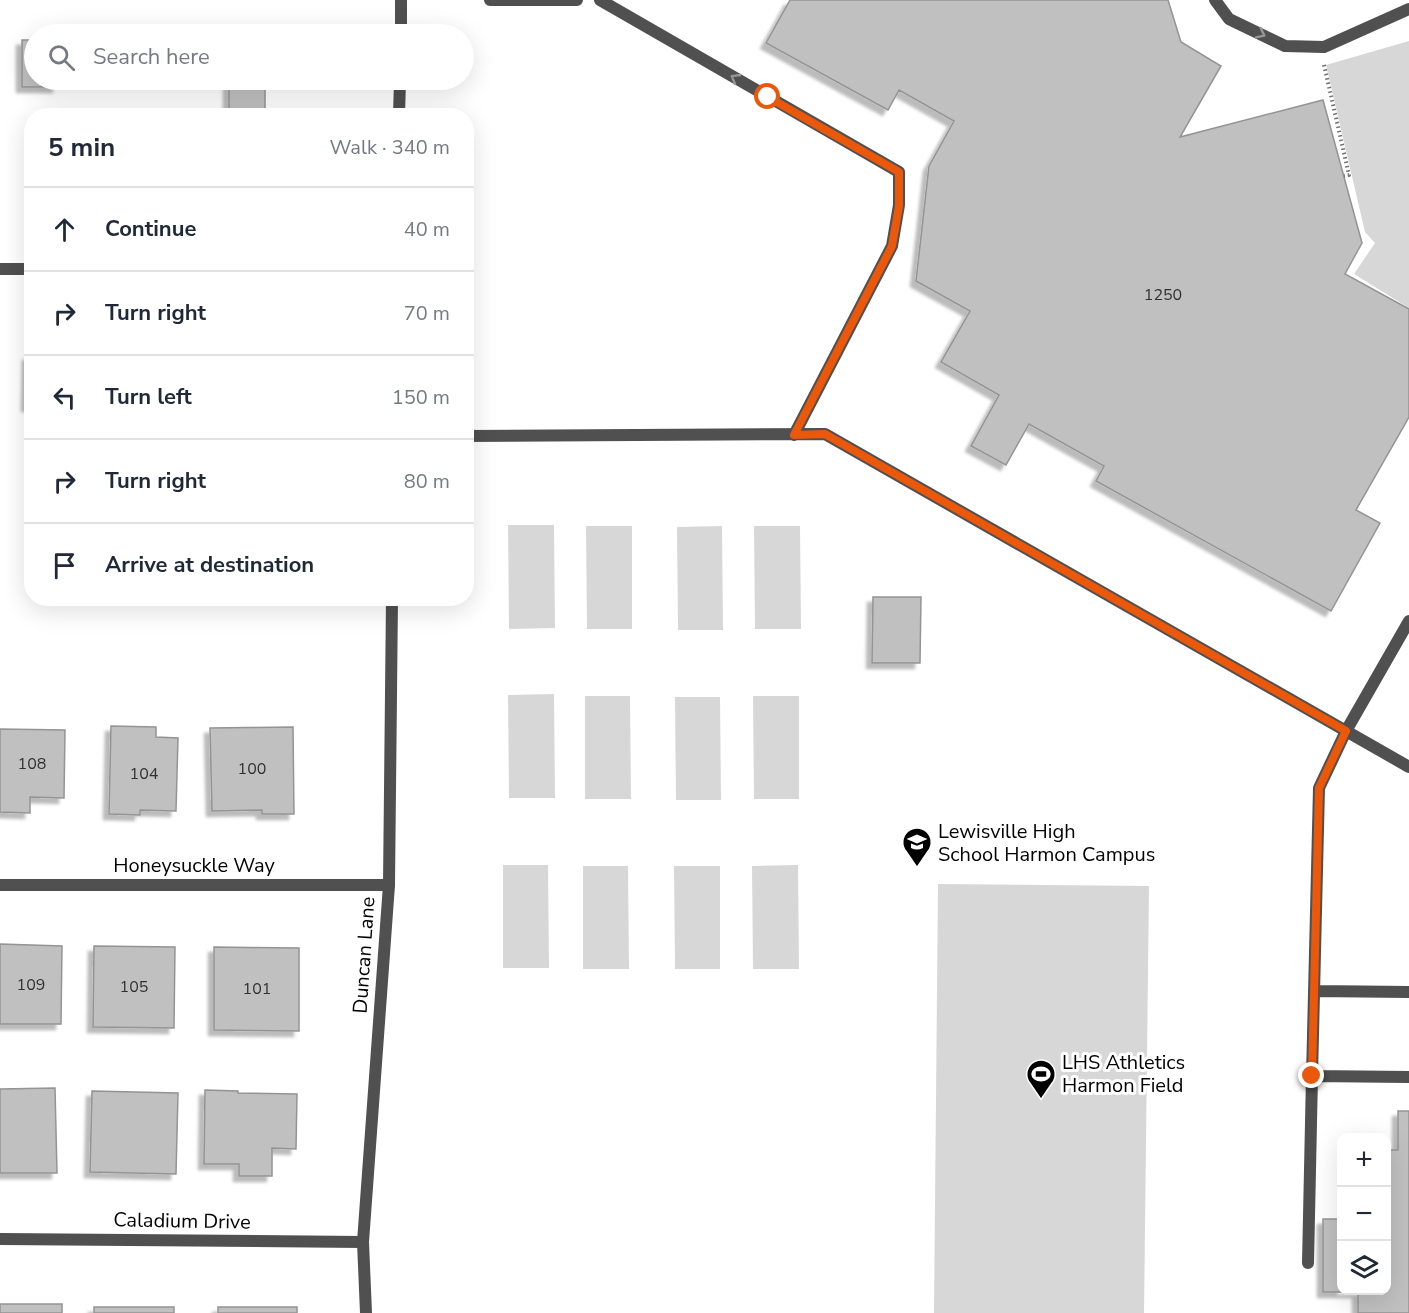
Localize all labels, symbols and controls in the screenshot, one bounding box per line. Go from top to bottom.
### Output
search box [24,24,474,90]
one-way arrow [1254,27,1265,38]
icon: search [45,41,78,74]
text: Search here [93,42,210,72]
one-way arrow [731,73,741,85]
route start [754,83,780,109]
text: 5 min [48,130,115,165]
text: Walk · 340 m [330,134,450,161]
icon: ahead [48,213,81,246]
text: Continue [105,214,196,244]
text: 40 m [404,216,450,243]
house number: 1250 [1144,284,1182,306]
icon: right [48,297,81,330]
text: Turn right [105,298,206,328]
text: 70 m [404,300,450,327]
icon: left [48,381,81,414]
text: Turn left [105,382,192,412]
text: 150 m [392,384,450,411]
icon: right [48,465,81,498]
text: Turn right [105,466,206,496]
text: 80 m [404,468,450,495]
icon: arrive [48,549,81,582]
text: Arrive at destination [105,550,314,580]
house number: 108 [18,753,46,775]
house number: 100 [238,758,266,780]
house number: 104 [130,763,159,785]
place label: Lewisville High School Harmon Campus [938,818,1155,868]
school or university icon: Lewisville High School Harmon Campus [901,826,933,868]
street label: Honeysuckle Way [113,852,276,879]
street label: Duncan Lane [346,896,382,1014]
house number: 109 [17,974,45,996]
house number: 105 [120,976,148,998]
house number: 101 [243,978,271,1000]
place label: LHS Athletics Harmon Field [1062,1049,1185,1099]
sports icon: LHS Athletics Harmon Field [1025,1058,1057,1100]
route end [1298,1062,1324,1088]
map controls [1337,1133,1391,1295]
button: + [1337,1133,1391,1187]
button: − [1337,1187,1391,1241]
street label: Caladium Drive [113,1206,251,1236]
button: layers [1337,1241,1391,1295]

